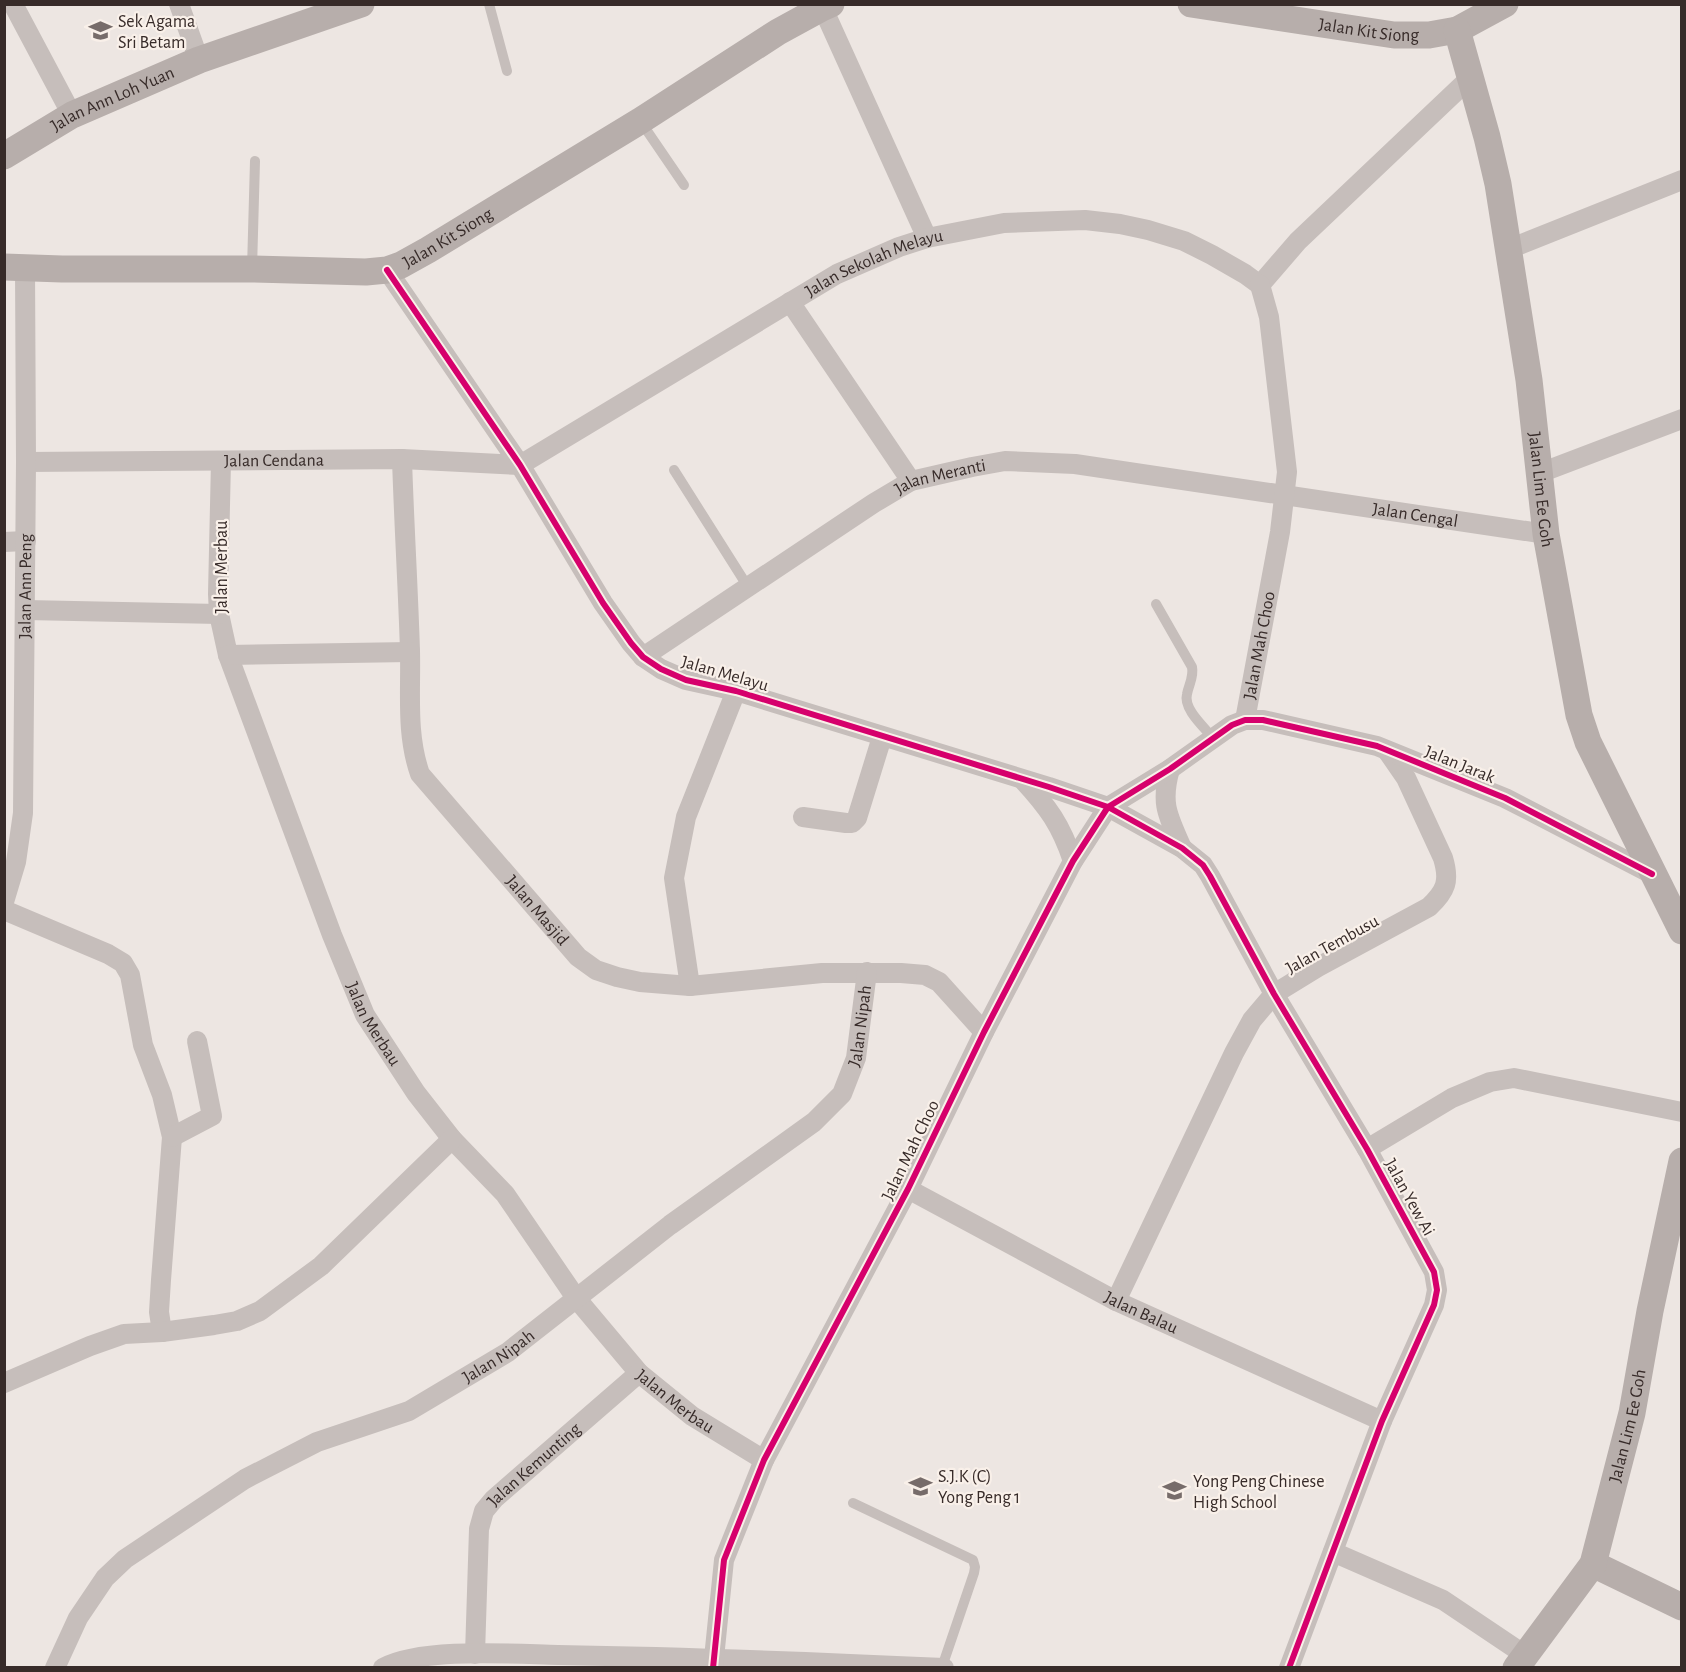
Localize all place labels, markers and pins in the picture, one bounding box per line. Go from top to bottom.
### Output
place label: Sek Agama Sri Betam [118,13,195,52]
school or university icon: Sek Agama Sri Betam [87,18,113,44]
place label: S.J.K (C) Yong Peng 1 [938,1468,1020,1507]
school or university icon: S.J.K (C) Yong Peng 1 [907,1473,933,1499]
place label: Yong Peng Chinese High School [1193,1473,1325,1512]
school or university icon: Yong Peng Chinese High School [1162,1478,1188,1504]

